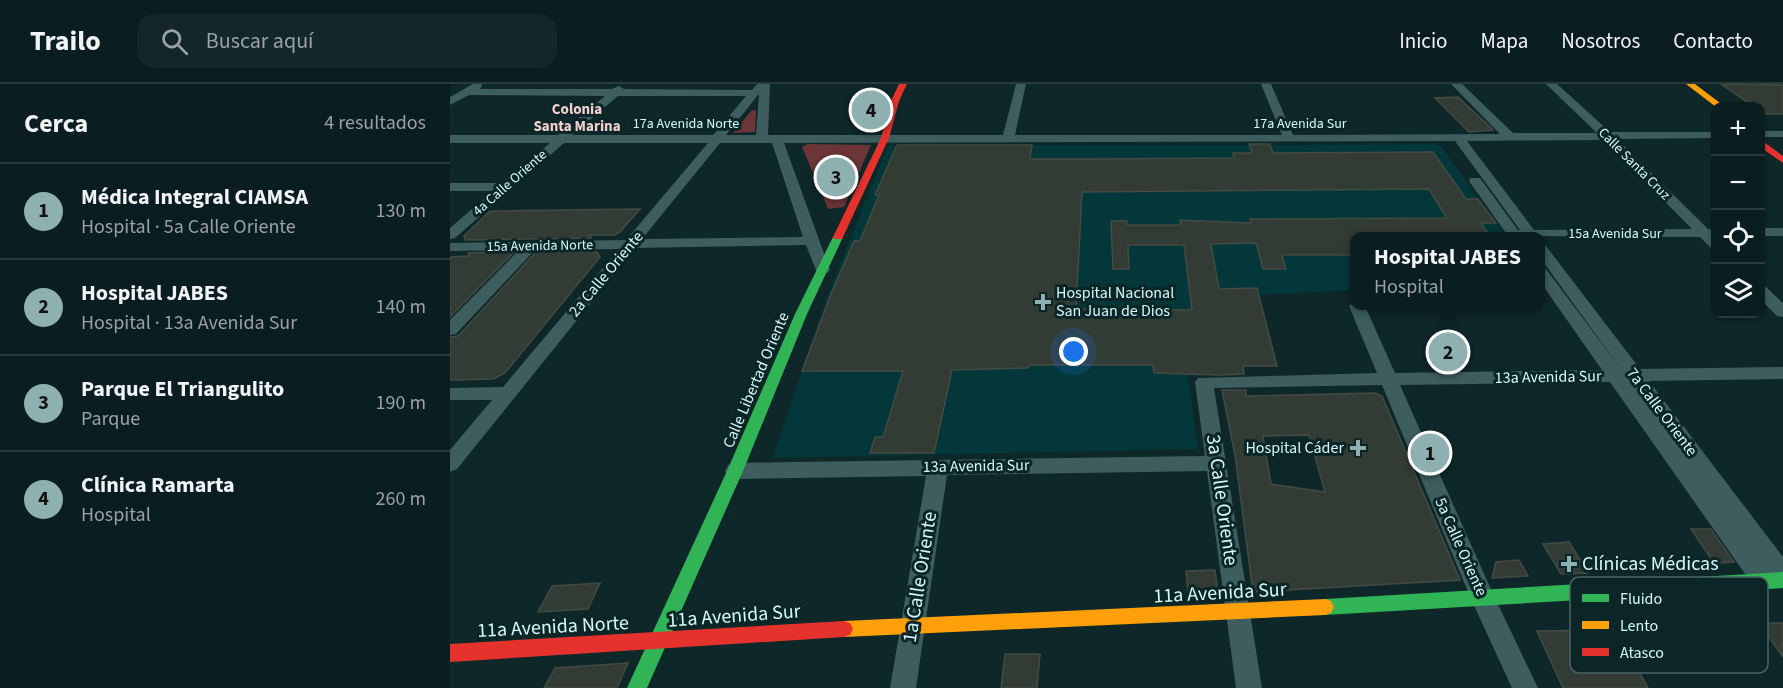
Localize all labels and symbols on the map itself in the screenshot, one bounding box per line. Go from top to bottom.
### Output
pin: 4 [852,87,890,132]
district label: Colonia Santa Marina [533,99,621,137]
street label: 17a Avenida Norte [633,114,739,134]
street label: 17a Avenida Sur [1253,114,1347,134]
street label: Calle Santa Cruz [1593,123,1675,205]
street label: 4a Calle Oriente [469,145,551,221]
pin: 3 [816,154,856,200]
street label: 15a Avenida Sur [1568,224,1662,244]
street label: 2a Calle Oriente [564,226,648,322]
street label: 15a Avenida Norte [487,235,593,257]
place label: Hospital Nacional San Juan de Dios [1056,282,1174,322]
marker: Hospital Nacional San Juan de Dios [1034,293,1052,311]
street label: Calle Libertad Oriente [717,309,795,451]
pin: 2 [1428,330,1468,374]
your location [1059,337,1088,366]
street label: 7a Calle Oriente [1621,363,1703,461]
street label: 13a Avenida Sur [1494,365,1602,389]
pin: 1 [1410,430,1450,476]
street label: 3a Calle Oriente [1199,433,1245,567]
place label: Hospital Cáder [1245,437,1344,459]
marker: Hospital Cáder [1349,439,1367,457]
street label: 13a Avenida Sur [922,454,1030,478]
street label: 5a Calle Oriente [1429,494,1493,600]
street label: 1a Calle Oriente [896,510,944,644]
place label: Clínicas Médicas [1582,550,1719,578]
marker: Clínicas Médicas [1560,555,1578,573]
street label: 11a Avenida Sur [1153,576,1287,610]
legend [1570,577,1768,673]
text: Fluido [1620,588,1662,610]
street label: 11a Avenida Sur [666,597,802,635]
street label: 11a Avenida Norte [476,609,630,645]
text: Lento [1620,615,1658,637]
text: Atasco [1620,642,1664,664]

